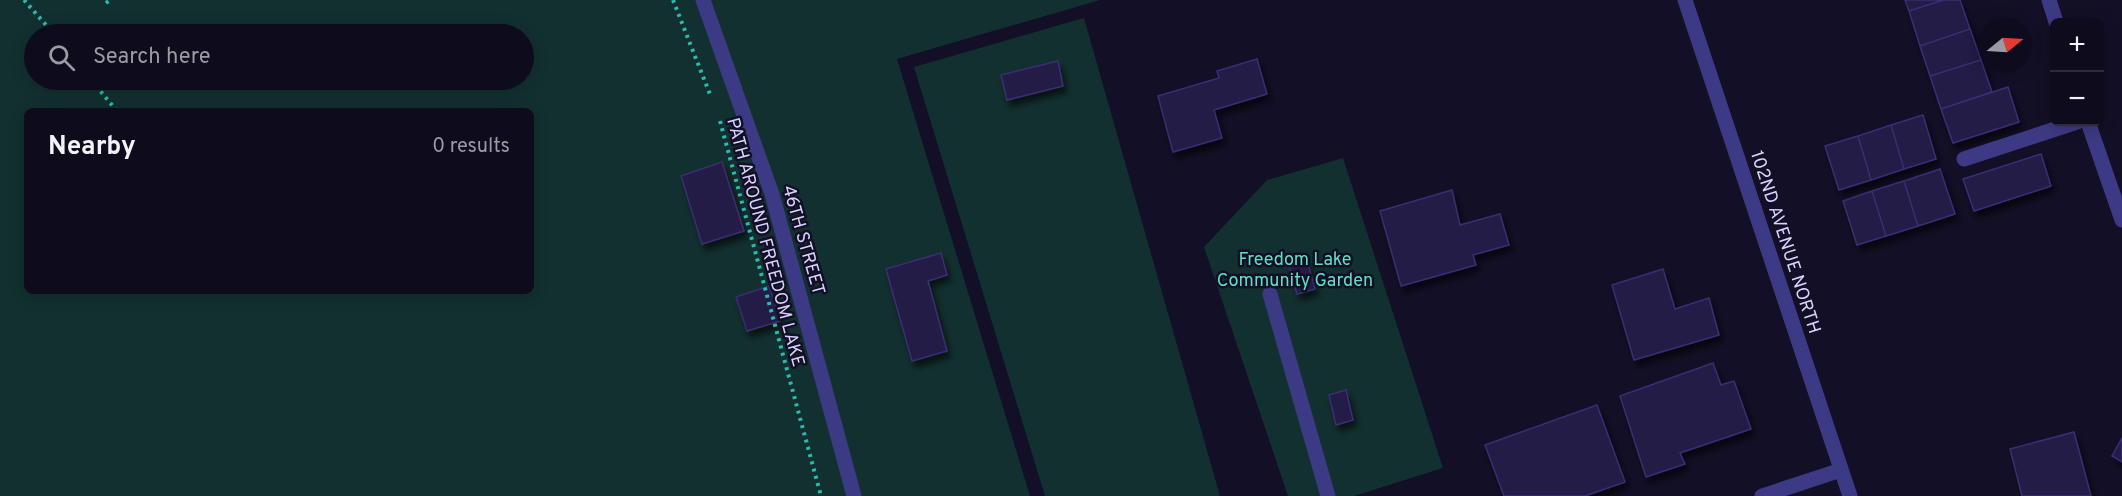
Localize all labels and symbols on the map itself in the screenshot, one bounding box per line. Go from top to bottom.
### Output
north arrow [1978,18,2032,72]
street label: PATH AROUND FREEDOM LAKE [720,115,809,370]
street label: 102ND AVENUE NORTH [1744,148,1825,337]
street label: 46TH STREET [776,183,829,298]
park label: Freedom Lake Community Garden [1217,249,1373,293]

